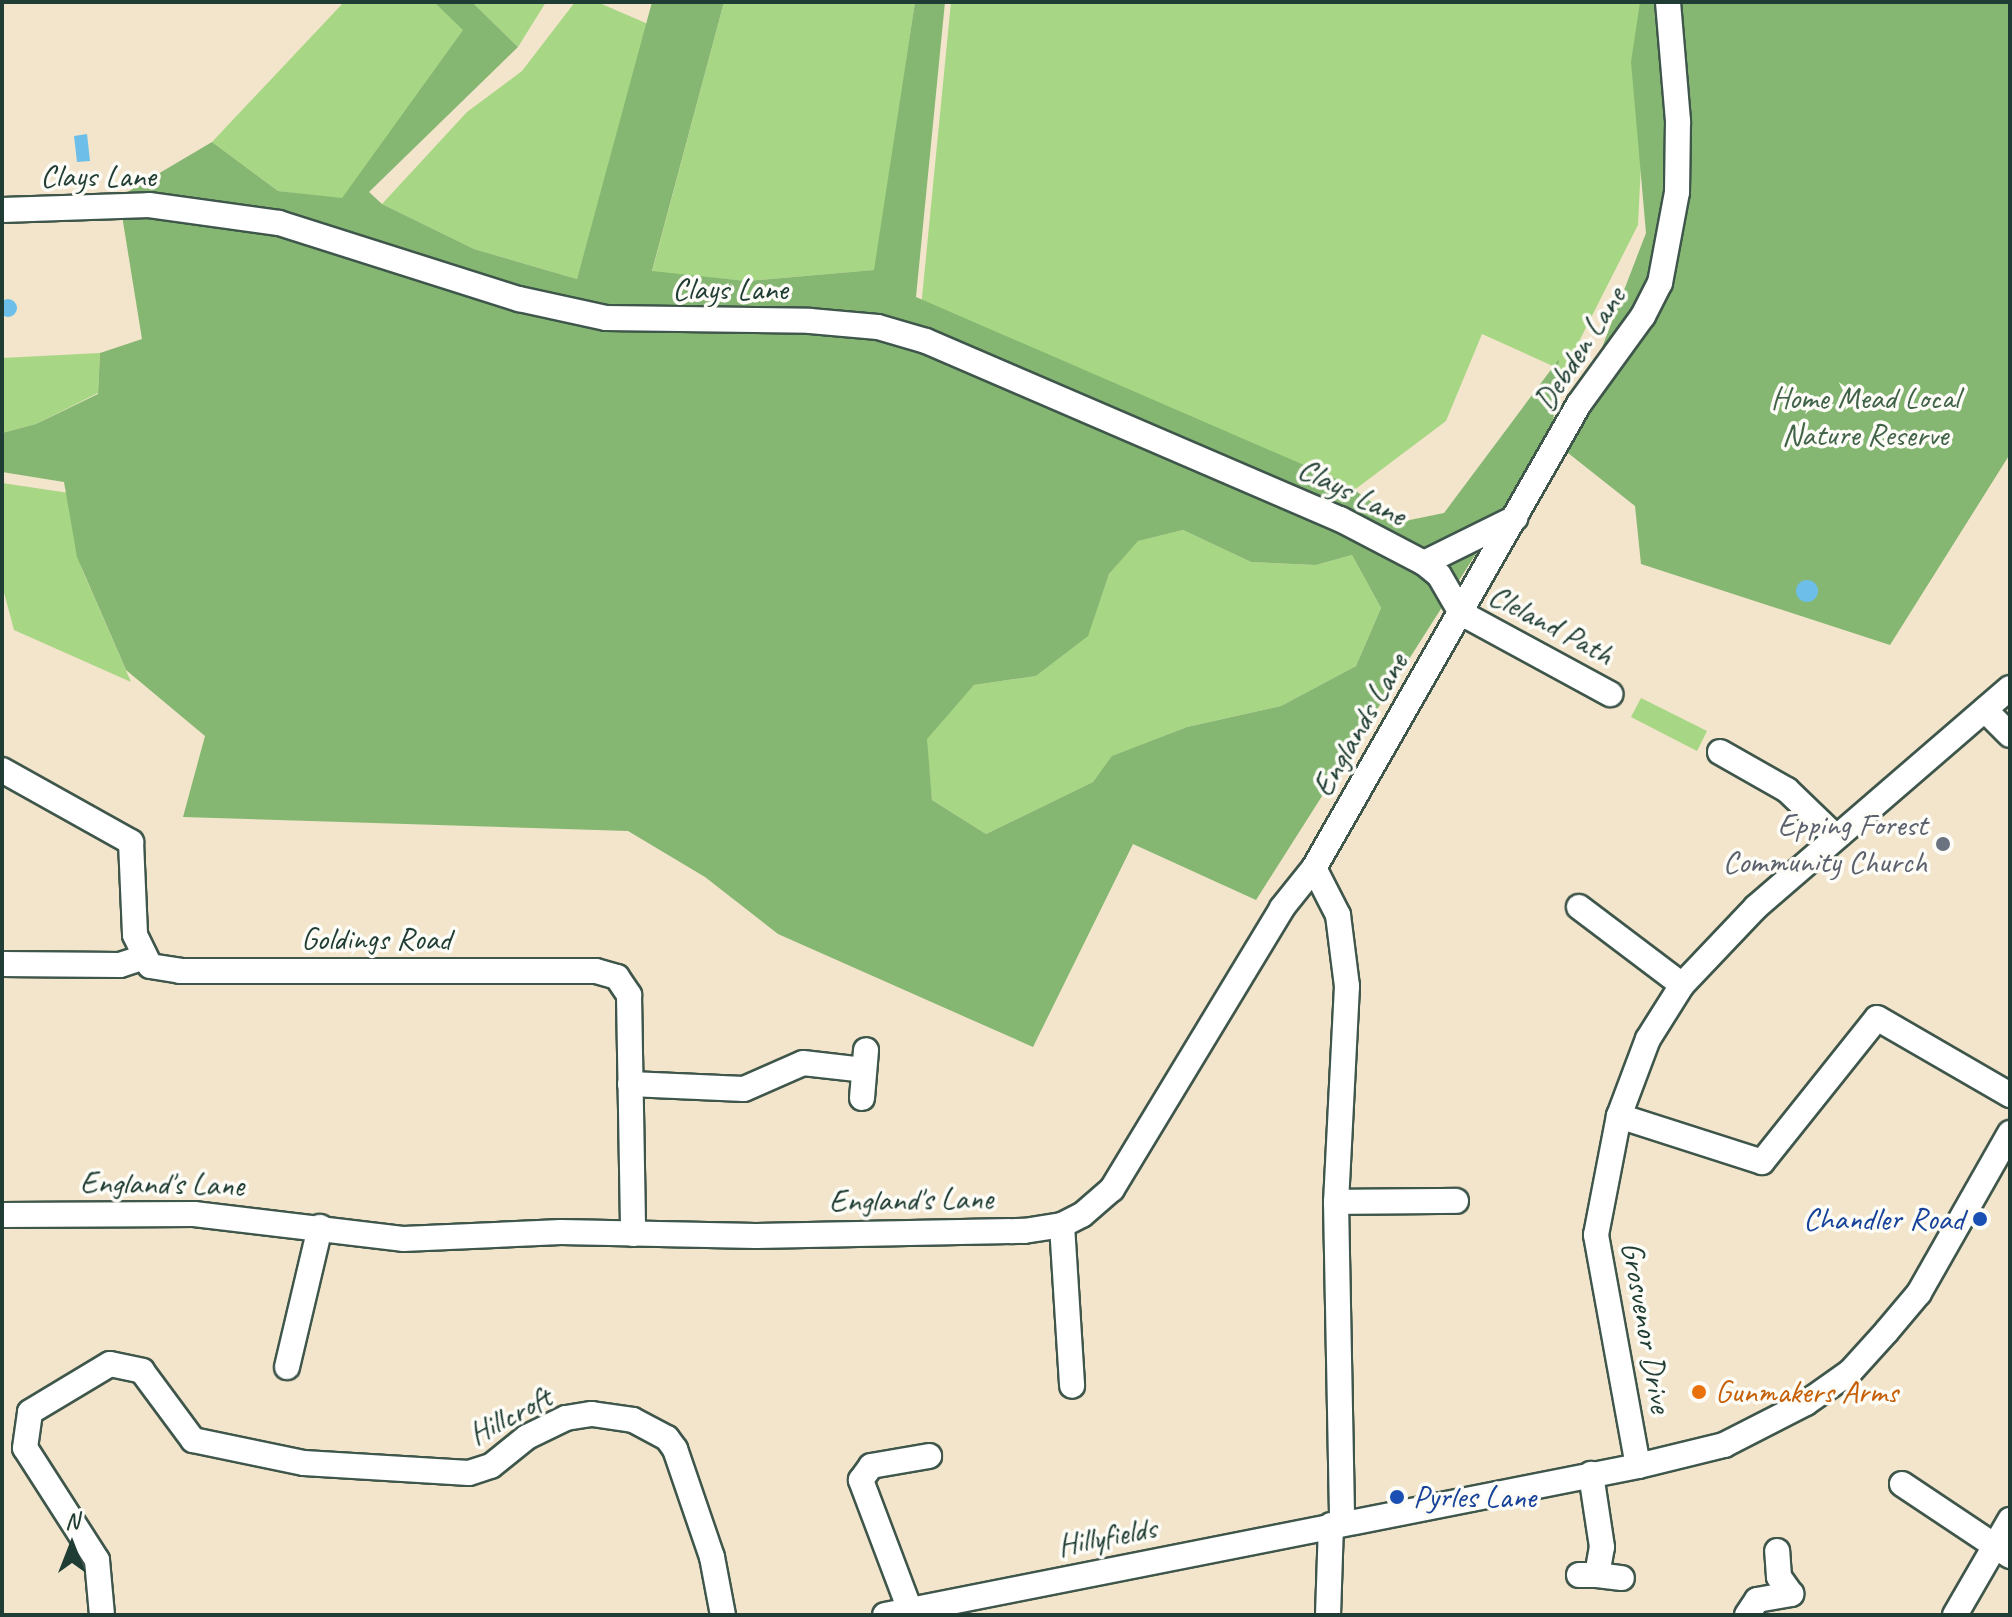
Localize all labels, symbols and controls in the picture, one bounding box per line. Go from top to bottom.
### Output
street label: Clays Lane [40,157,156,195]
street label: Clays Lane [672,270,788,308]
street label: Debden Lane [1526,280,1634,418]
park label: Home Mead Local Nature Reserve [1772,380,1958,455]
street label: Clays Lane [1291,449,1413,535]
street label: Cleland Path [1482,576,1620,674]
street label: Englands Lane [1303,646,1417,804]
place label: Epping Forest Community Church [1722,807,1927,882]
marker: Epping Forest Community Church [1934,835,1952,853]
street label: Goldings Road [302,920,450,958]
street label: England's Lane [80,1163,244,1205]
street label: England's Lane [829,1179,993,1221]
place label: Chandler Road [1804,1200,1964,1238]
marker: Chandler Road [1971,1210,1989,1228]
street label: Grosvenor Drive [1612,1239,1680,1415]
place label: Gunmakers Arms [1715,1373,1899,1411]
street label: Hillcroft [462,1378,558,1454]
marker: Gunmakers Arms [1690,1383,1708,1401]
place label: Pyrles Lane [1413,1478,1537,1516]
marker: Pyrles Lane [1388,1488,1406,1506]
north arrow [32,1505,112,1585]
text: N [65,1507,79,1535]
street label: Hillyfields [1054,1509,1160,1565]

